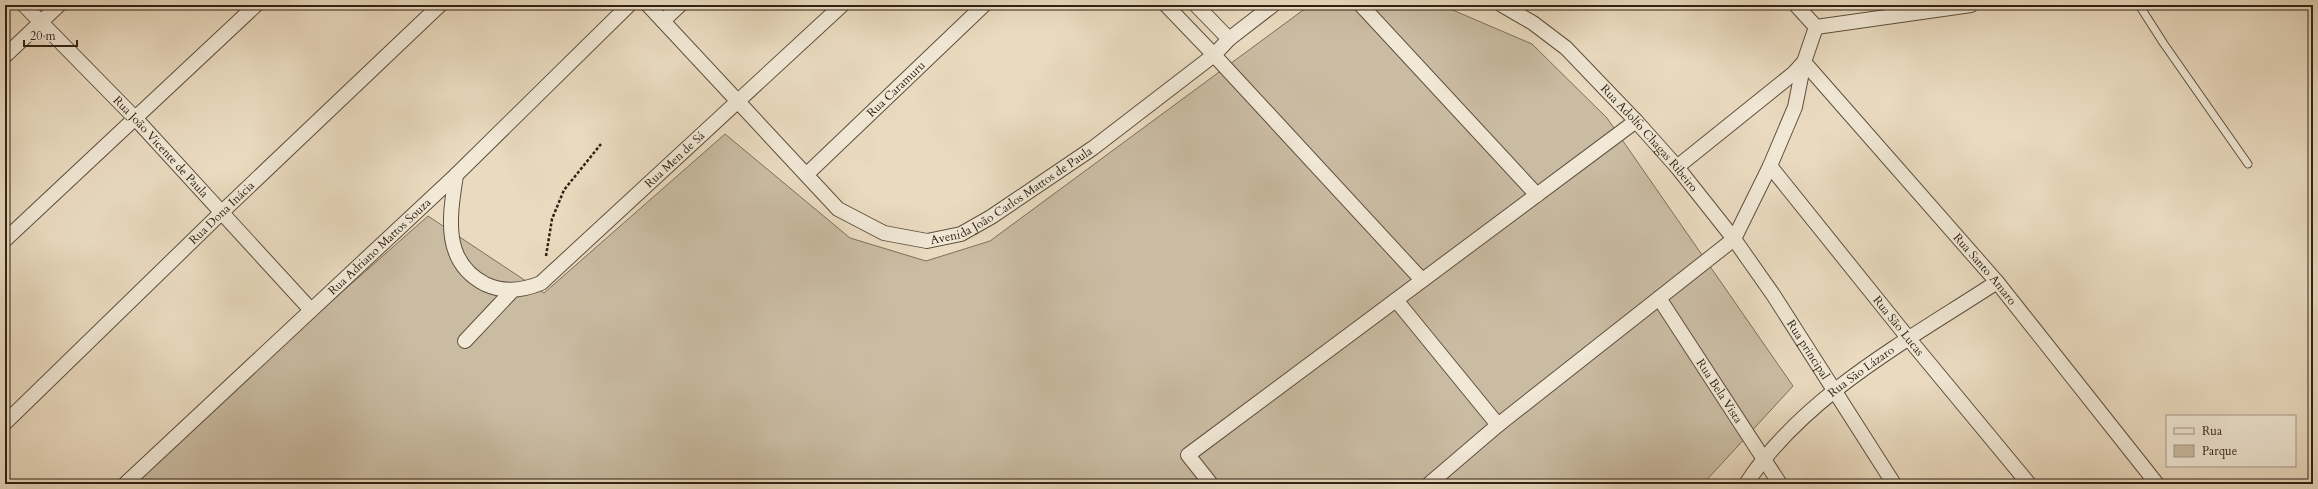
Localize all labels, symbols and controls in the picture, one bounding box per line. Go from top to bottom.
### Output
scale bar [24,22,77,48]
text: 20 m [30,28,57,44]
street label: Rua Caramuru [863,57,929,121]
street label: Rua Adolfo Chagas Ribeiro [1597,81,1702,196]
street label: Rua João Vicente de Paula [110,92,213,202]
street label: Rua Men de Sá [641,127,709,191]
street label: Avenida João Carlos Mattos de Paula [929,142,1096,248]
street label: Rua Dona Inácia [185,177,258,248]
street label: Rua Adriano Mattos Souza [324,194,435,299]
street label: Rua Santo Amaro [1950,230,2020,309]
street label: Rua São Lucas [1869,292,1928,359]
street label: Rua principal [1783,317,1833,382]
street label: Rua São Lázaro [1825,342,1898,401]
street label: Rua Bela Vista [1693,356,1747,427]
legend [2166,415,2296,467]
text: Rua [2202,423,2223,439]
text: Parque [2202,443,2237,459]

